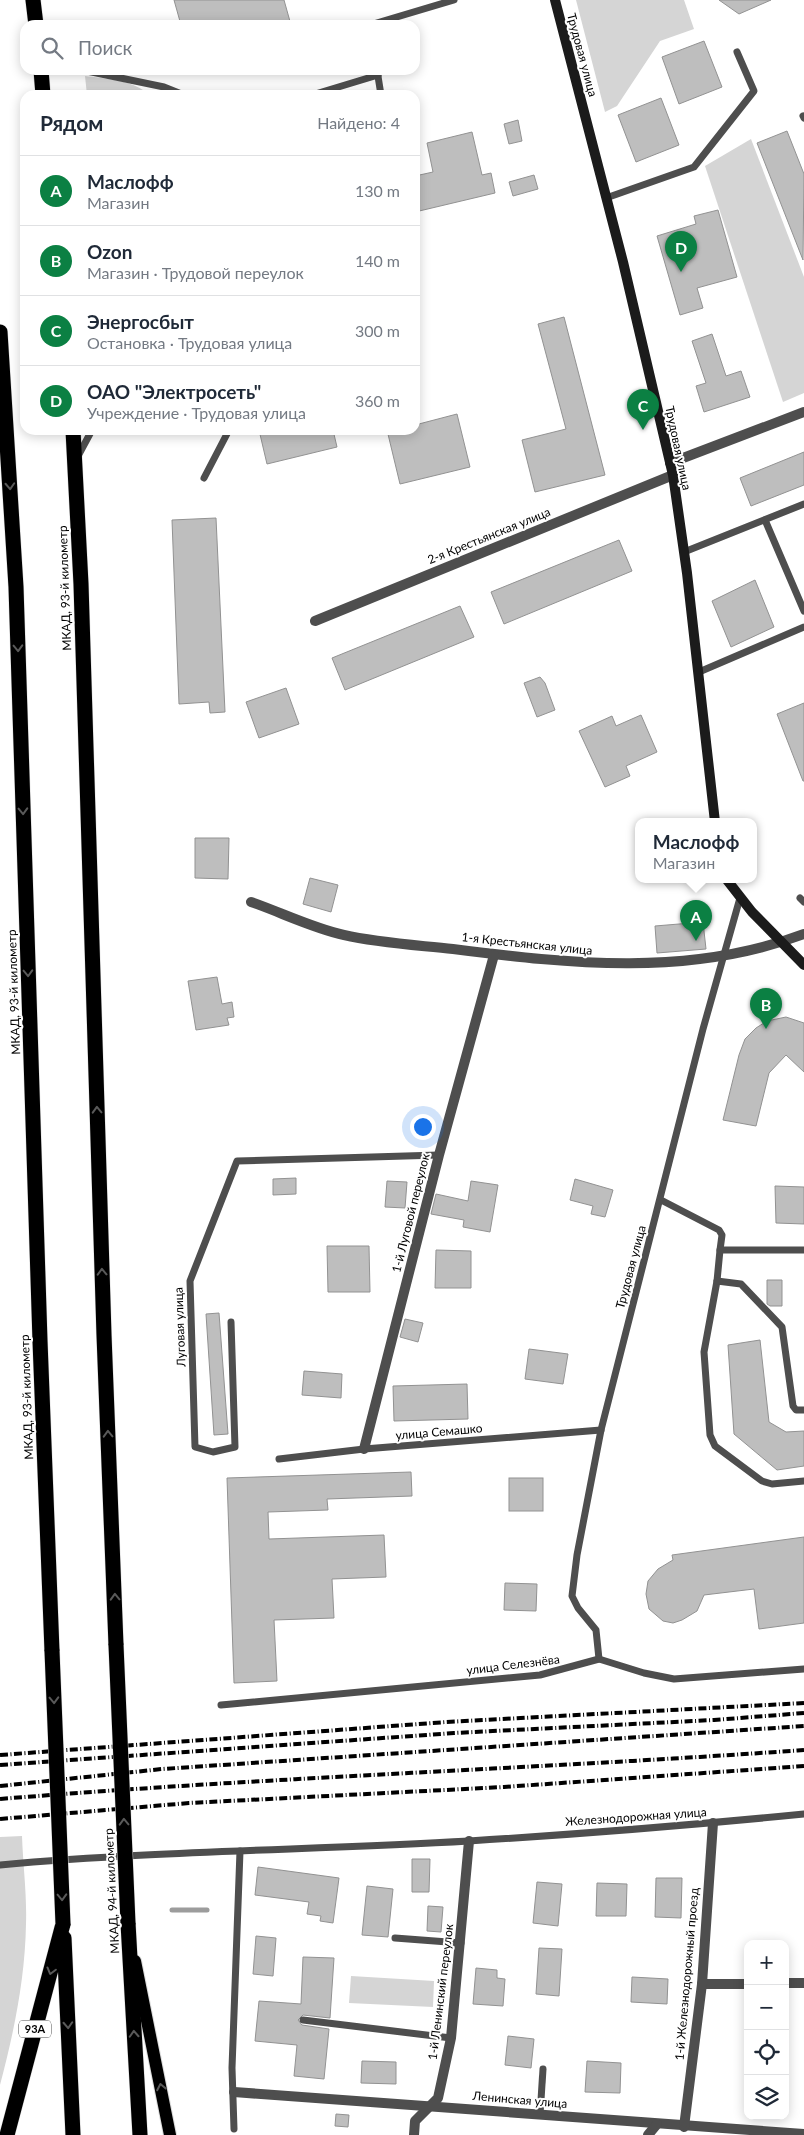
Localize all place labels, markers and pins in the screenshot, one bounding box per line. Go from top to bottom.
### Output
pin: D [665,231,697,272]
pin: C [627,389,659,430]
pin: A [680,900,712,941]
pin: B [750,988,782,1029]

